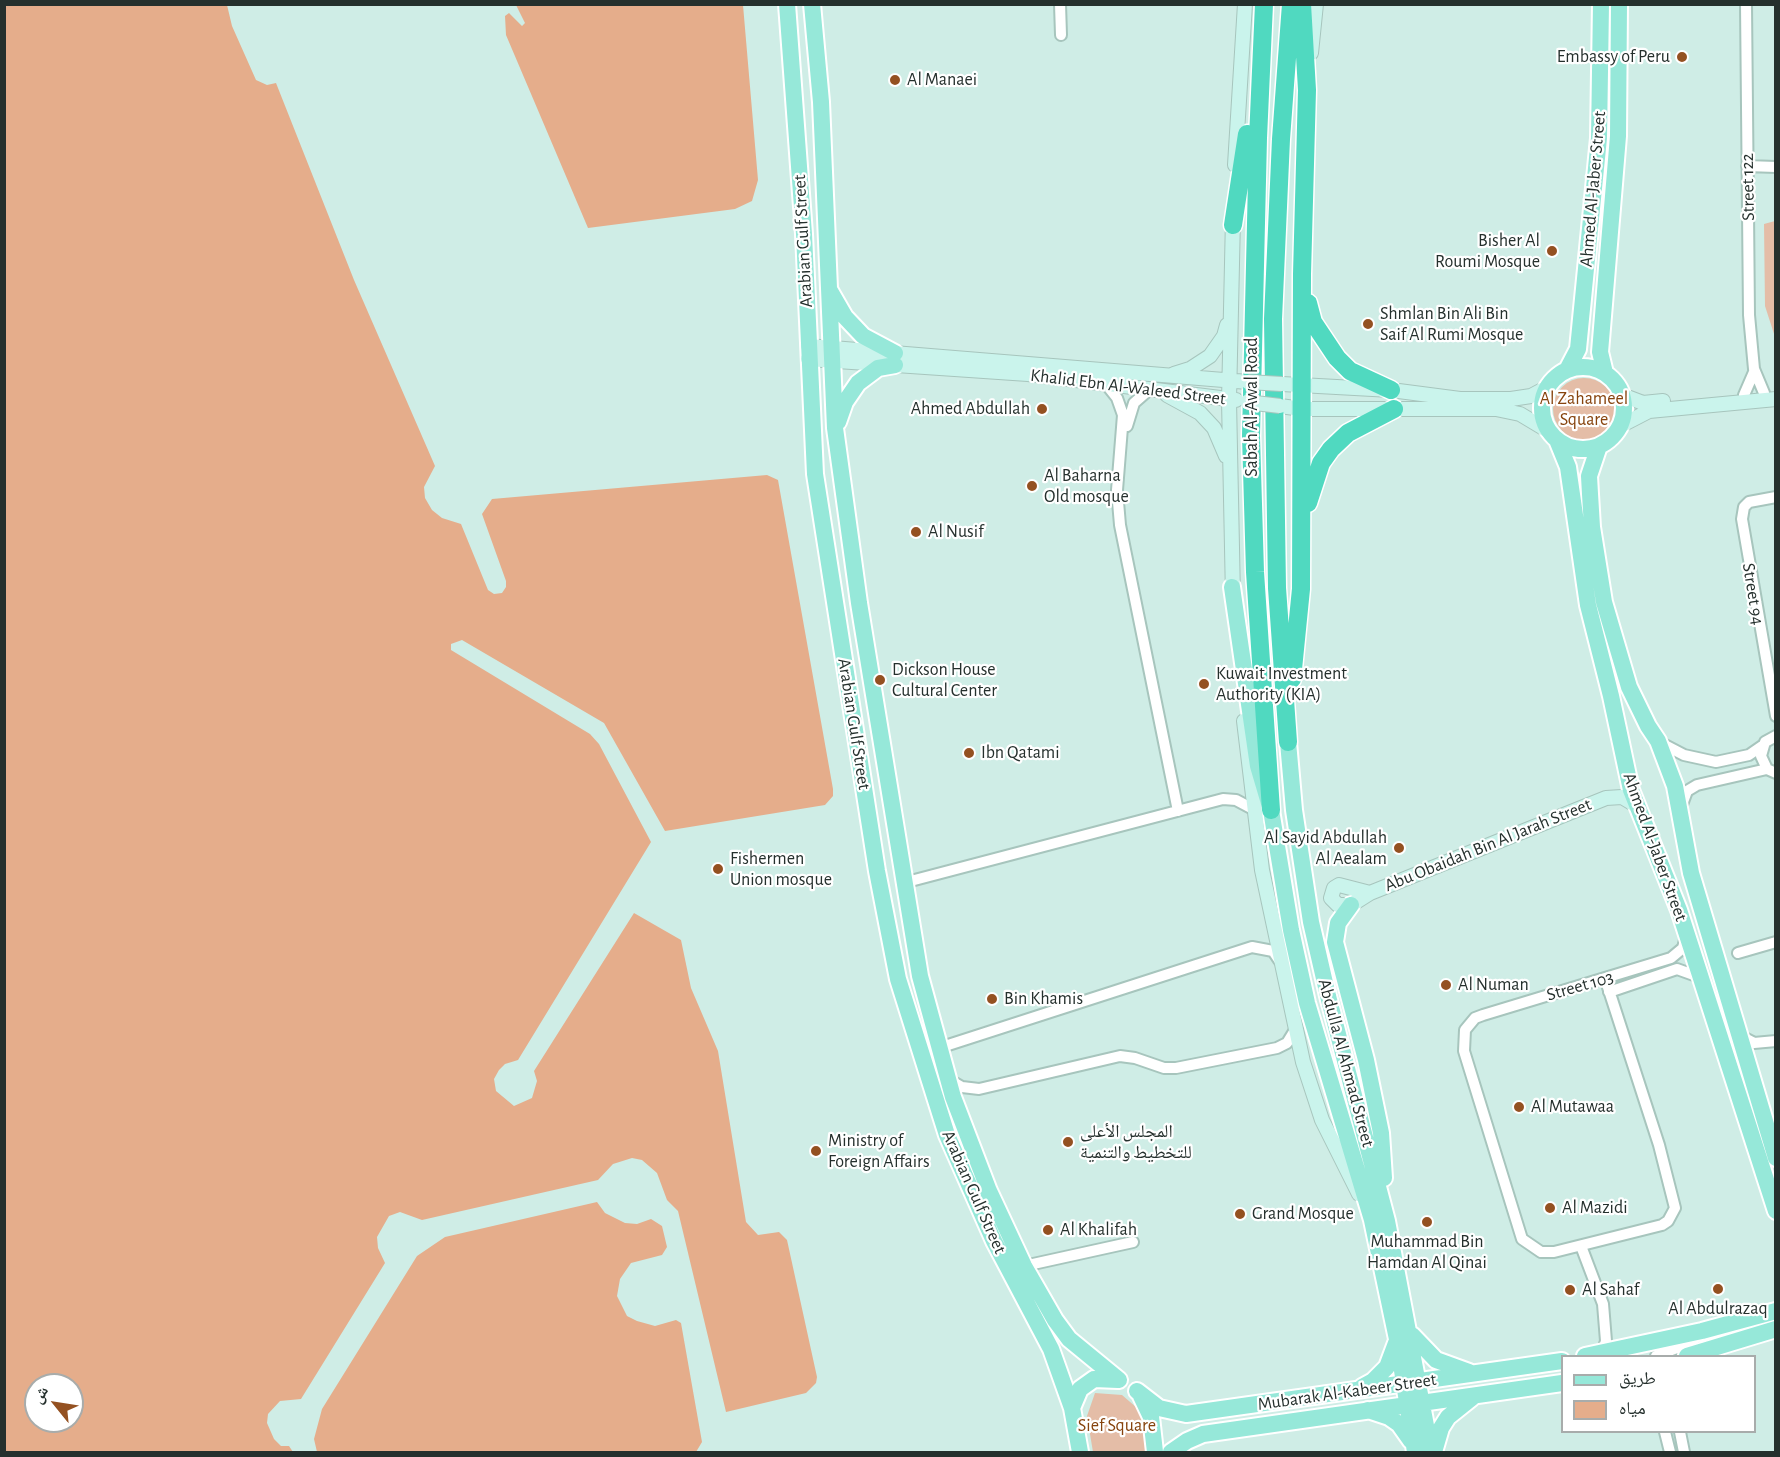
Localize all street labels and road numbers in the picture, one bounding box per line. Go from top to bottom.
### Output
street label: Ahmed Al-Jaber Street [1575,110,1611,268]
street label: Street 122 [1737,153,1759,221]
street label: Arabian Gulf Street [789,174,817,308]
street label: Sabah Al-Awal Road [1241,337,1263,477]
street label: Khalid Ebn Al-Waleed Street [1029,364,1227,410]
street label: Street 94 [1737,561,1769,627]
street label: Arabian Gulf Street [833,657,875,791]
street label: Ahmed Al-Jaber Street [1618,770,1692,924]
street label: Abu Obaidah Bin Al Jarah Street [1381,794,1595,896]
street label: Street 103 [1544,966,1616,1006]
street label: Abdulla Al Ahmad Street [1313,977,1379,1149]
street label: Arabian Gulf Street [937,1127,1011,1257]
street label: Mubarak Al-Kabeer Street [1256,1369,1438,1415]

